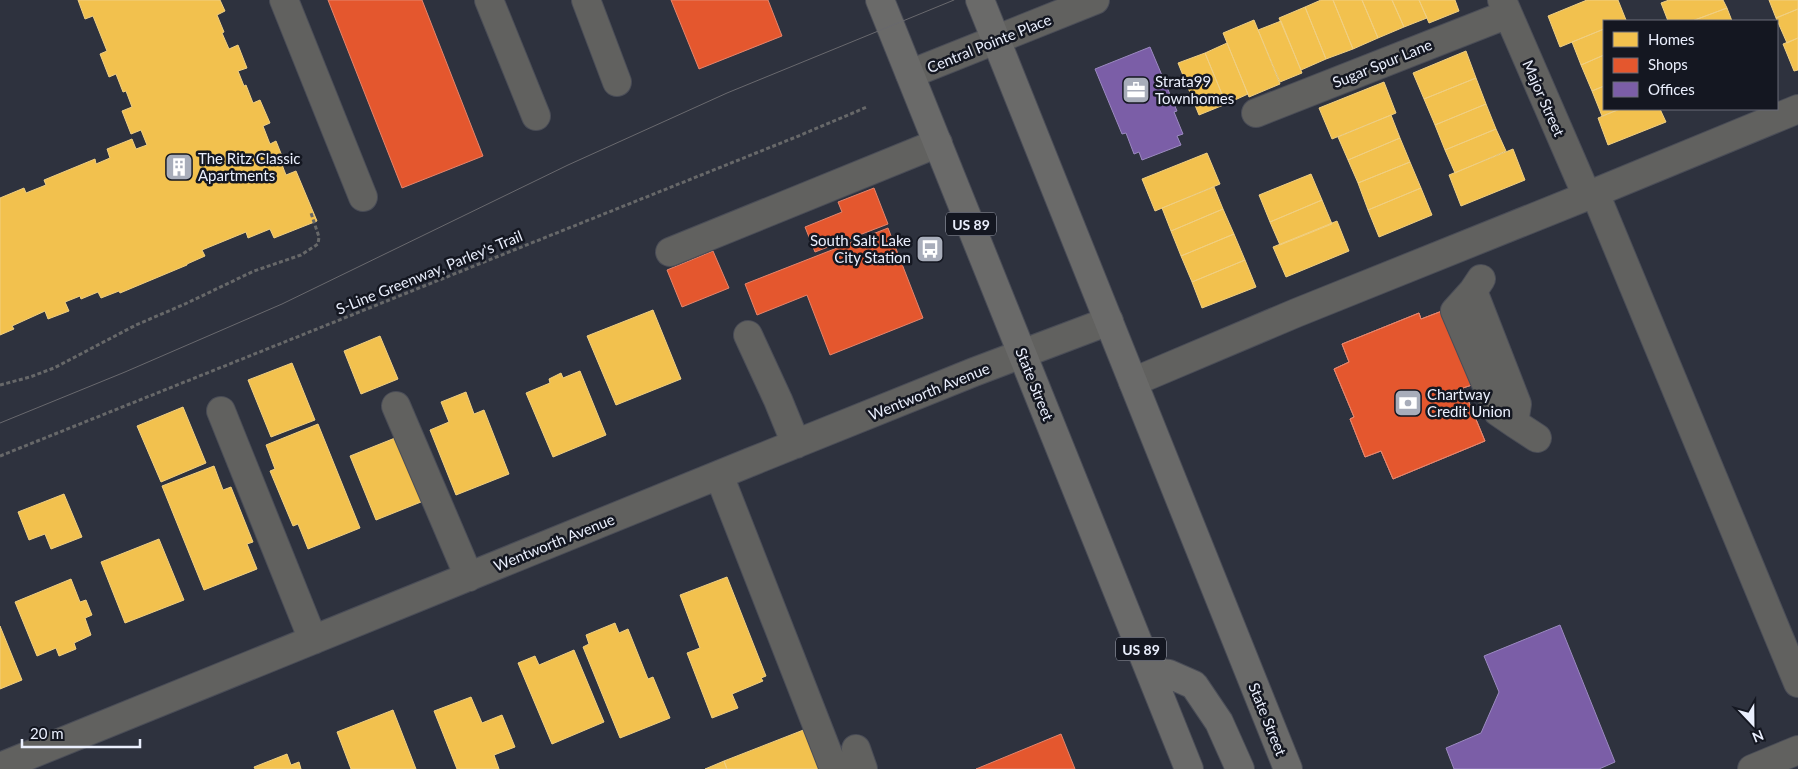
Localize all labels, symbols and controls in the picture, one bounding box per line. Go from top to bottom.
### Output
street label: Central Pointe Place [924,10,1054,76]
legend [1603,20,1778,110]
text: Homes [1648,30,1694,48]
street label: Sugar Spur Lane [1330,35,1434,91]
text: Shops [1648,55,1688,73]
street label: Major Street [1519,57,1569,140]
place label: Strata99 Townhomes [1155,72,1234,107]
office icon: Strata99 Townhomes [1121,75,1151,105]
text: Offices [1648,80,1695,98]
place label: The Ritz Classic Apartments [198,149,301,184]
building icon: The Ritz Classic Apartments [164,152,194,182]
road number: US 89 [946,212,996,235]
street label: S-Line Greenway, Parley's Trail [333,226,525,318]
place label: South Salt Lake City Station [810,231,911,266]
bus stop icon: South Salt Lake City Station [915,234,945,264]
street label: State Street [1012,345,1058,424]
street label: Wentworth Avenue [866,359,992,423]
place label: Chartway Credit Union [1427,385,1511,420]
bank icon: Chartway Credit Union [1393,388,1423,418]
street label: Wentworth Avenue [491,510,617,574]
road number: US 89 [1116,638,1166,661]
street label: State Street [1245,680,1291,759]
north arrow [1728,699,1778,749]
scale bar [22,716,140,748]
text: 20 m [30,724,64,742]
text: N [1750,727,1766,746]

